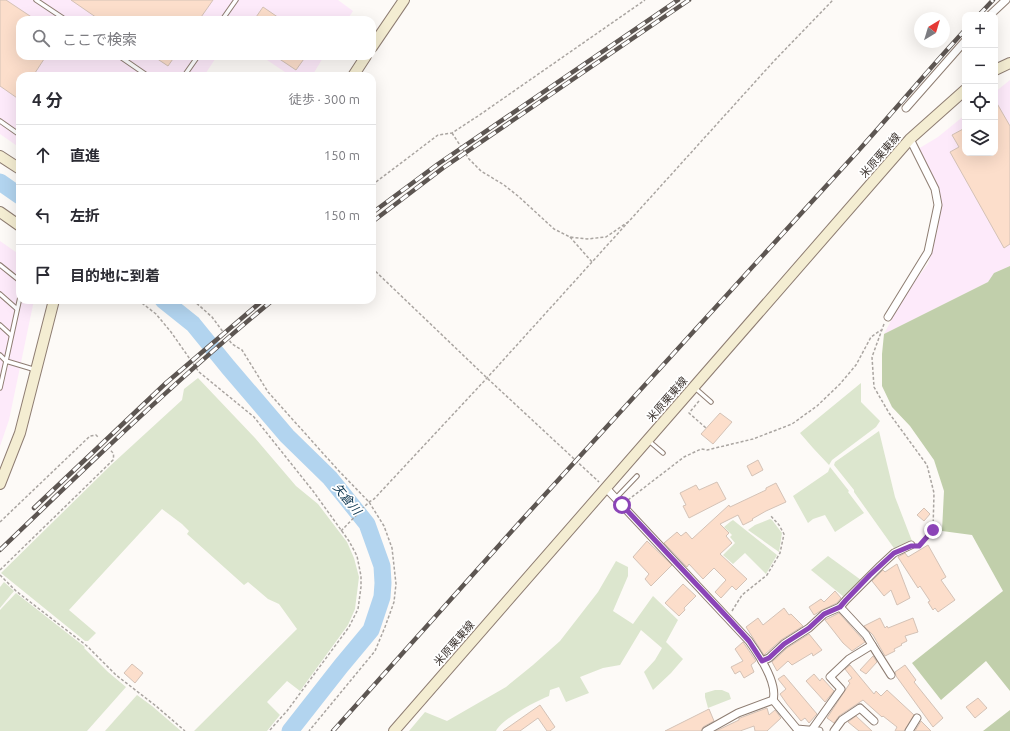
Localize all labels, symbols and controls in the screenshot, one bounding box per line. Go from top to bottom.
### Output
north arrow [914,12,950,48]
map controls [962,12,998,156]
button: + [962,12,998,48]
search box [16,16,376,60]
icon: search [30,27,52,49]
text: ここで検索 [62,31,137,48]
button: − [962,48,998,84]
button: locate [962,84,998,120]
text: 4 分 [32,90,63,109]
text: 徒歩 · 300 m [289,92,360,106]
button: layers [962,120,998,156]
street label: 米原栗東線 [857,130,903,180]
icon: ahead [32,144,54,166]
text: 直進 [70,147,100,164]
text: 150 m [324,148,360,162]
icon: left [32,204,54,226]
text: 左折 [70,207,100,224]
text: 150 m [324,208,360,222]
icon: arrive [32,264,54,286]
text: 目的地に到着 [70,267,160,284]
street label: 米原栗東線 [644,374,690,424]
water label: 矢倉川 [331,481,365,518]
route start [613,496,631,514]
route end [924,521,942,539]
street label: 米原栗東線 [431,618,477,668]

